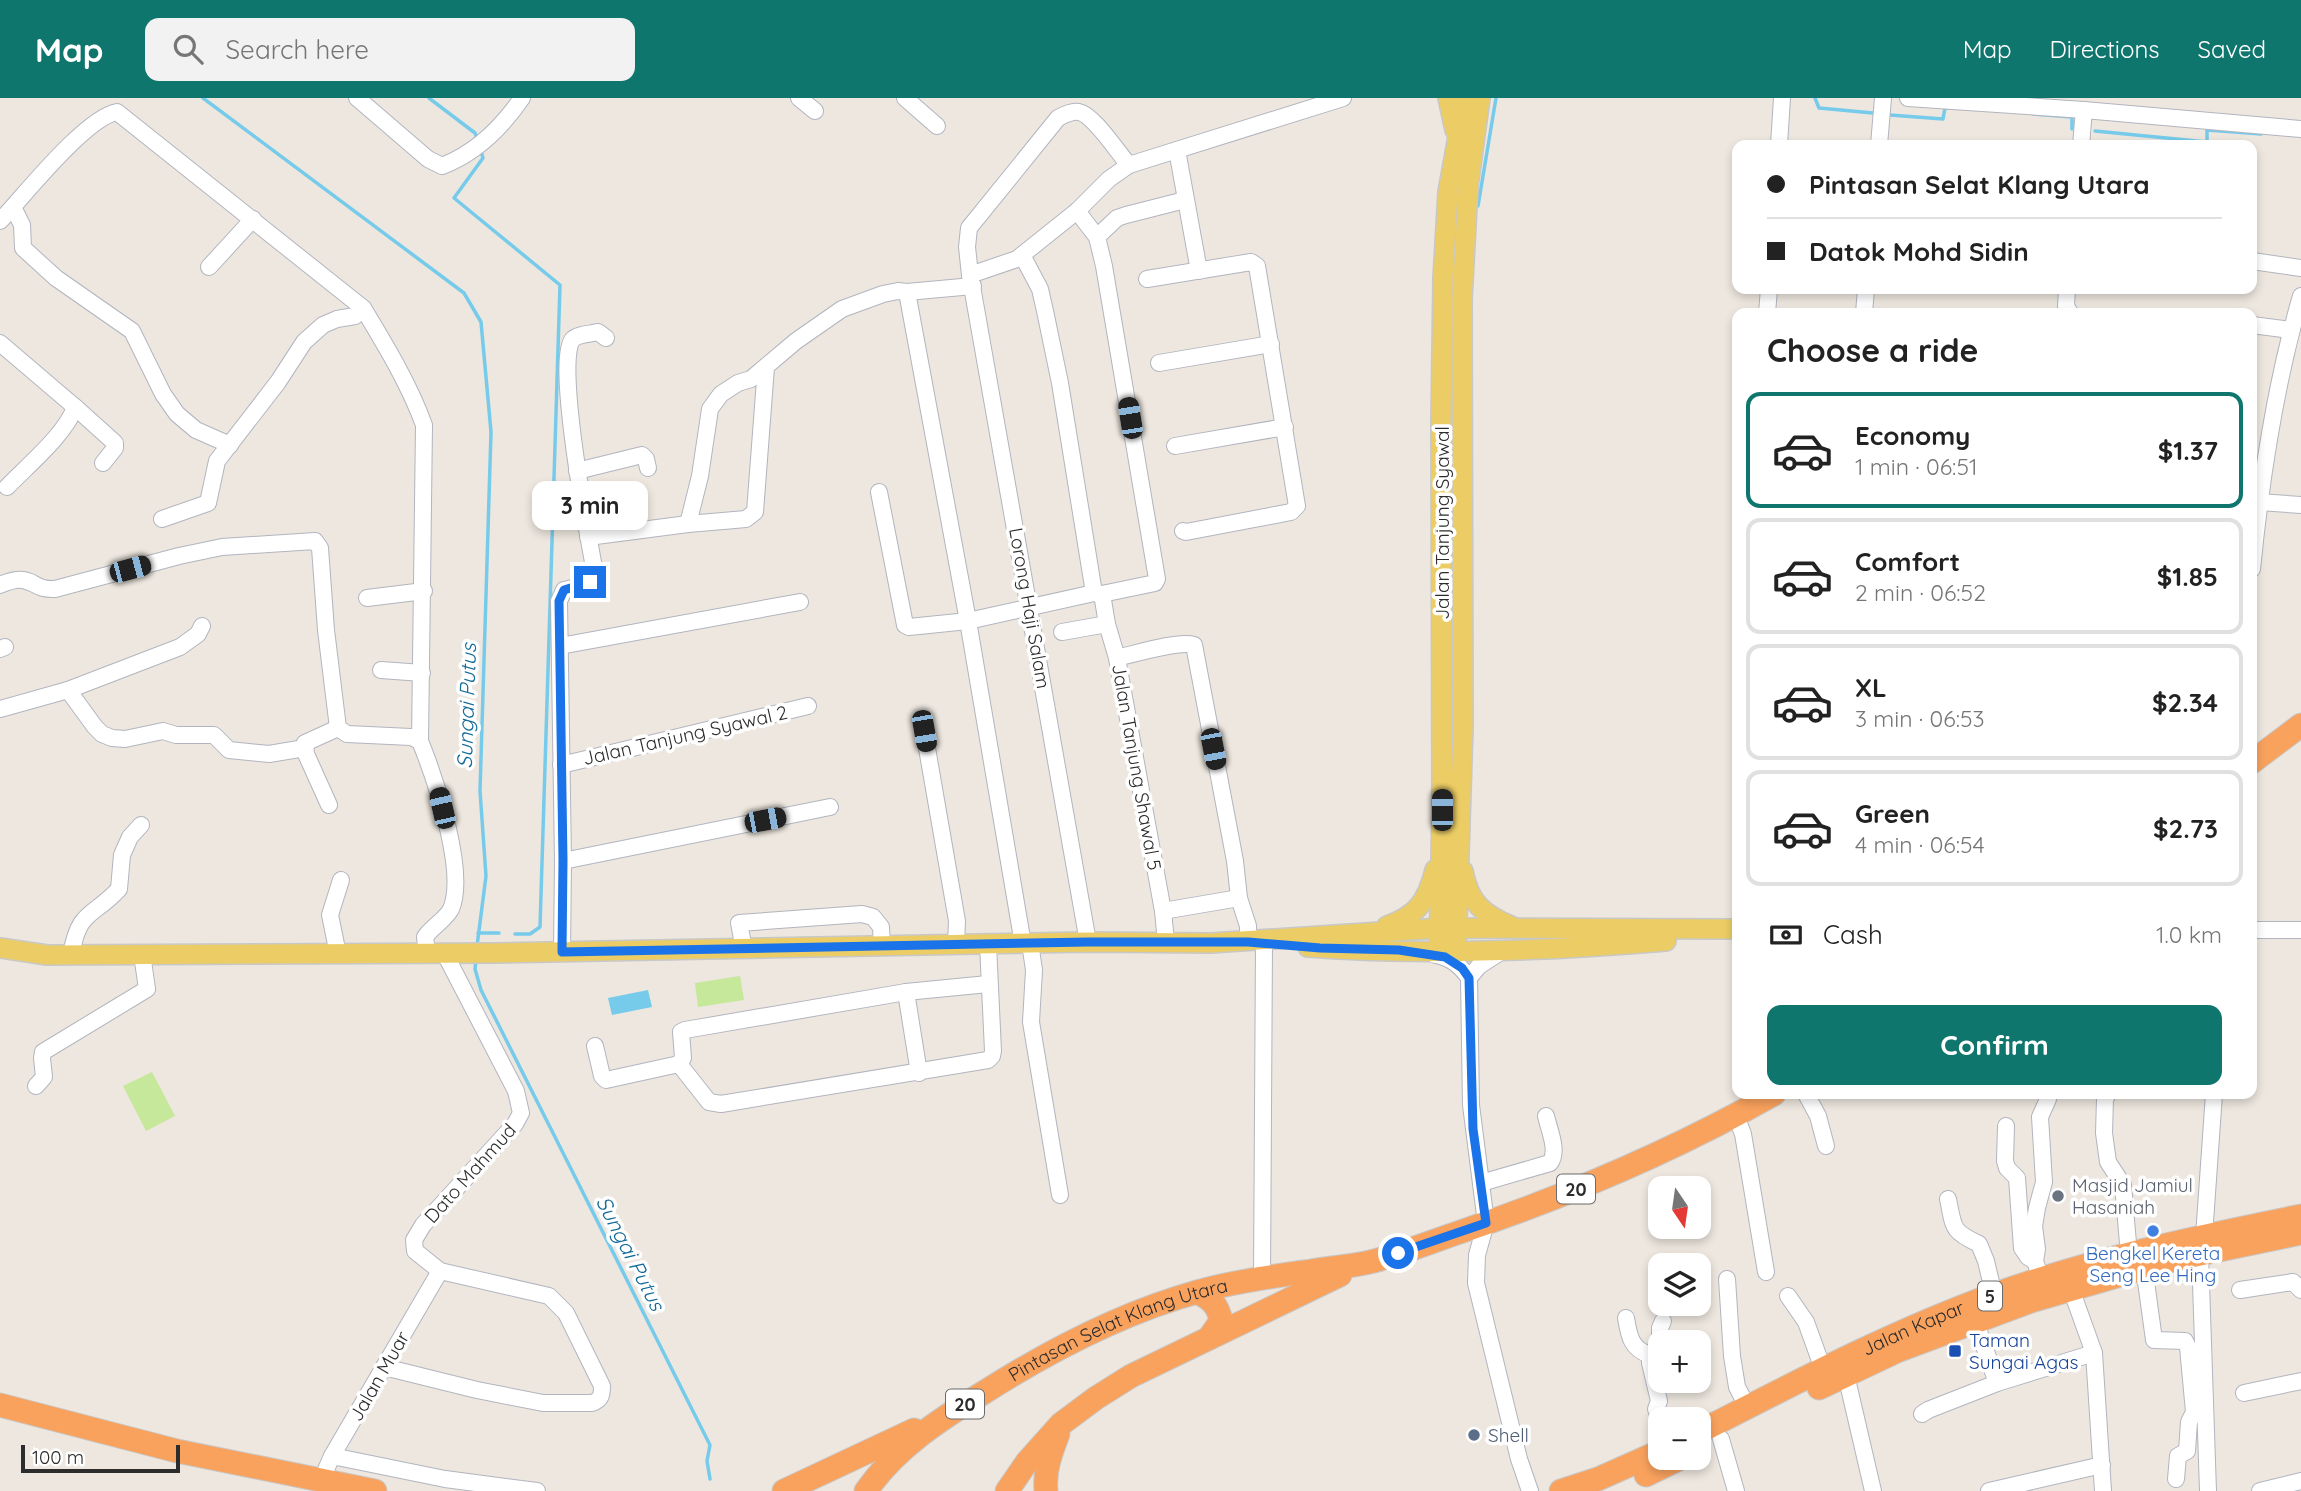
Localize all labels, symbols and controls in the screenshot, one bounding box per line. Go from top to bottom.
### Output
search box [145,18,635,81]
text: Map [35,29,103,70]
icon: search [169,30,207,68]
text: Search here [225,33,369,66]
text: Map [1963,34,2012,64]
text: Directions [2050,34,2160,64]
text: Saved [2198,34,2266,64]
text: Pintasan Selat Klang Utara [1809,168,2150,201]
text: Datok Mohd Sidin [1809,235,2029,268]
text: Choose a ride [1767,330,1979,370]
car [1117,396,1144,440]
icon: car [1771,419,1834,482]
text: Economy [1855,419,1970,452]
street label: Jalan Tanjung Syawal [1430,426,1454,620]
text: $1.37 [2158,434,2218,467]
text: 1 min · 06:51 [1855,452,1977,481]
callout: 3 min [532,480,648,530]
text: 3 min [560,491,620,520]
street label: Lorong Haji Salam [1004,526,1056,690]
icon: car [1771,545,1834,608]
text: Comfort [1855,545,1960,578]
car [107,553,154,585]
text: $1.85 [2157,560,2218,593]
route end [574,566,606,598]
text: 2 min · 06:52 [1855,578,1986,607]
water label: Sungai Putus [451,642,481,769]
street label: Jalan Tanjung Shawal 5 [1107,662,1167,872]
icon: car [1771,671,1834,734]
text: XL [1855,671,1887,704]
text: $2.34 [2152,686,2218,719]
street label: Jalan Tanjung Syawal 2 [580,700,790,770]
text: 3 min · 06:53 [1855,704,1985,733]
car [911,708,938,754]
car [1199,726,1228,772]
car [428,785,457,831]
car [1432,789,1453,831]
icon: car [1771,797,1834,860]
text: Green [1855,797,1930,830]
car [743,806,788,834]
text: $2.73 [2153,812,2218,845]
text: 4 min · 06:54 [1855,830,1985,859]
icon: cash [1767,916,1805,954]
text: Cash [1823,918,1883,951]
text: 1.0 km [2156,920,2222,949]
button: Confirm [1767,1005,2222,1085]
street label: Dato Mahmud [419,1118,521,1228]
place label: Masjid Jamiul Hasaniah [2072,1173,2193,1219]
road number: 20 [1557,1174,1595,1204]
north arrow [1648,1176,1712,1239]
map controls [1648,1176,1711,1470]
marker: Masjid Jamiul Hasaniah [2050,1188,2066,1204]
water label: Sungai Putus [591,1191,672,1316]
marker: Bengkel Kereta Seng Lee Hing [2145,1223,2161,1239]
route start [1382,1237,1414,1269]
place label: Bengkel Kereta Seng Lee Hing [2086,1241,2220,1287]
button: layers [1648,1253,1711,1316]
street label: Pintasan Selat Klang Utara [1004,1273,1230,1387]
road number: 5 [1978,1282,2002,1310]
street label: Jalan Kapar [1858,1295,1968,1361]
street label: Jalan Muar [344,1326,415,1425]
place label: Taman Sungai Agas [1969,1328,2079,1374]
button: + [1648,1330,1711,1393]
marker: Taman Sungai Agas [1947,1343,1963,1359]
road number: 20 [946,1390,984,1419]
button: − [1648,1407,1711,1470]
place label: Shell [1488,1423,1529,1447]
marker: Shell [1466,1427,1482,1443]
scale bar [21,1442,180,1474]
text: 100 m [32,1445,84,1469]

